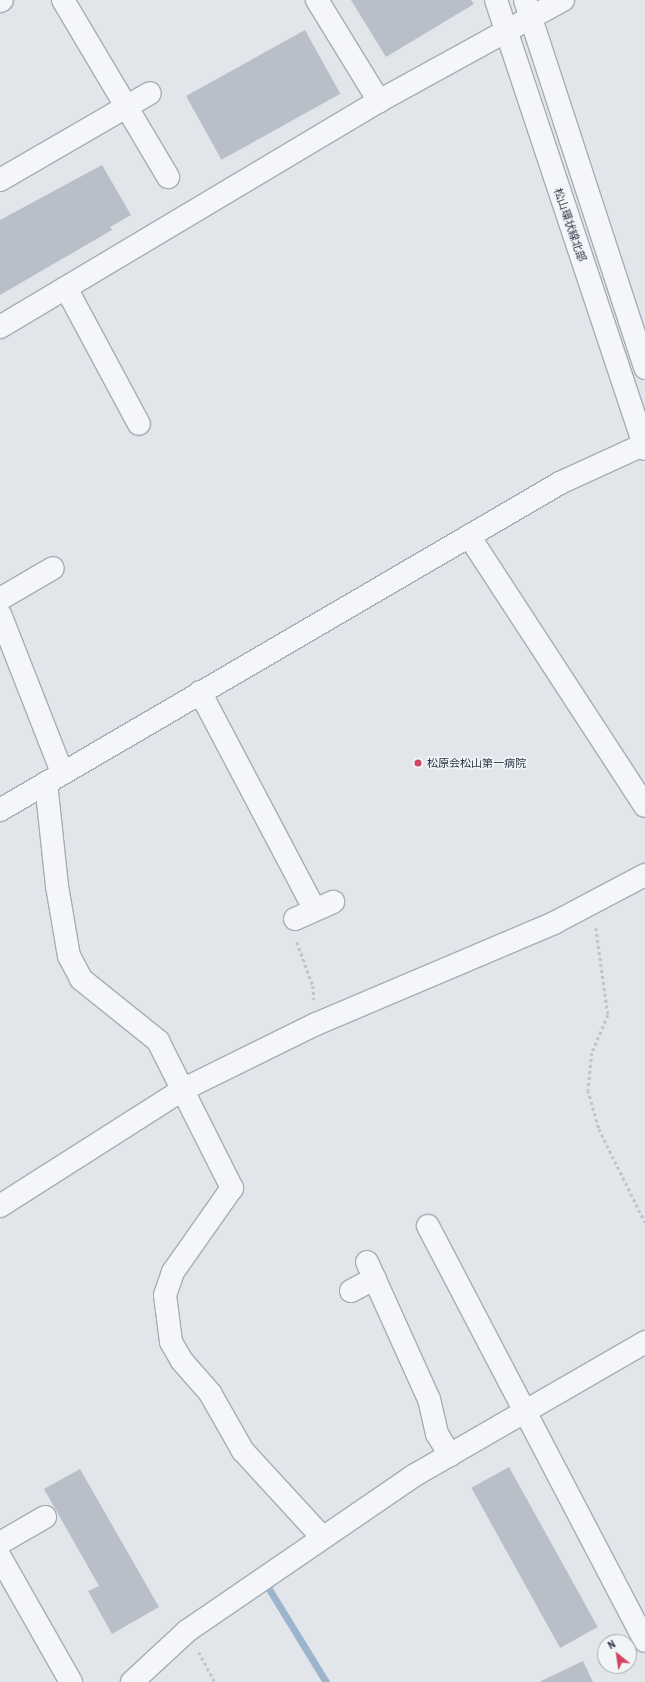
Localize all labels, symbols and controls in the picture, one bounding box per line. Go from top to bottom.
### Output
street label: 松山環状線北部 [551,186,589,264]
place label: 松原会松山第一病院 [427,756,526,770]
marker: 松原会松山第一病院 [412,757,424,769]
north arrow [597,1634,637,1674]
text: N [605,1637,618,1652]

